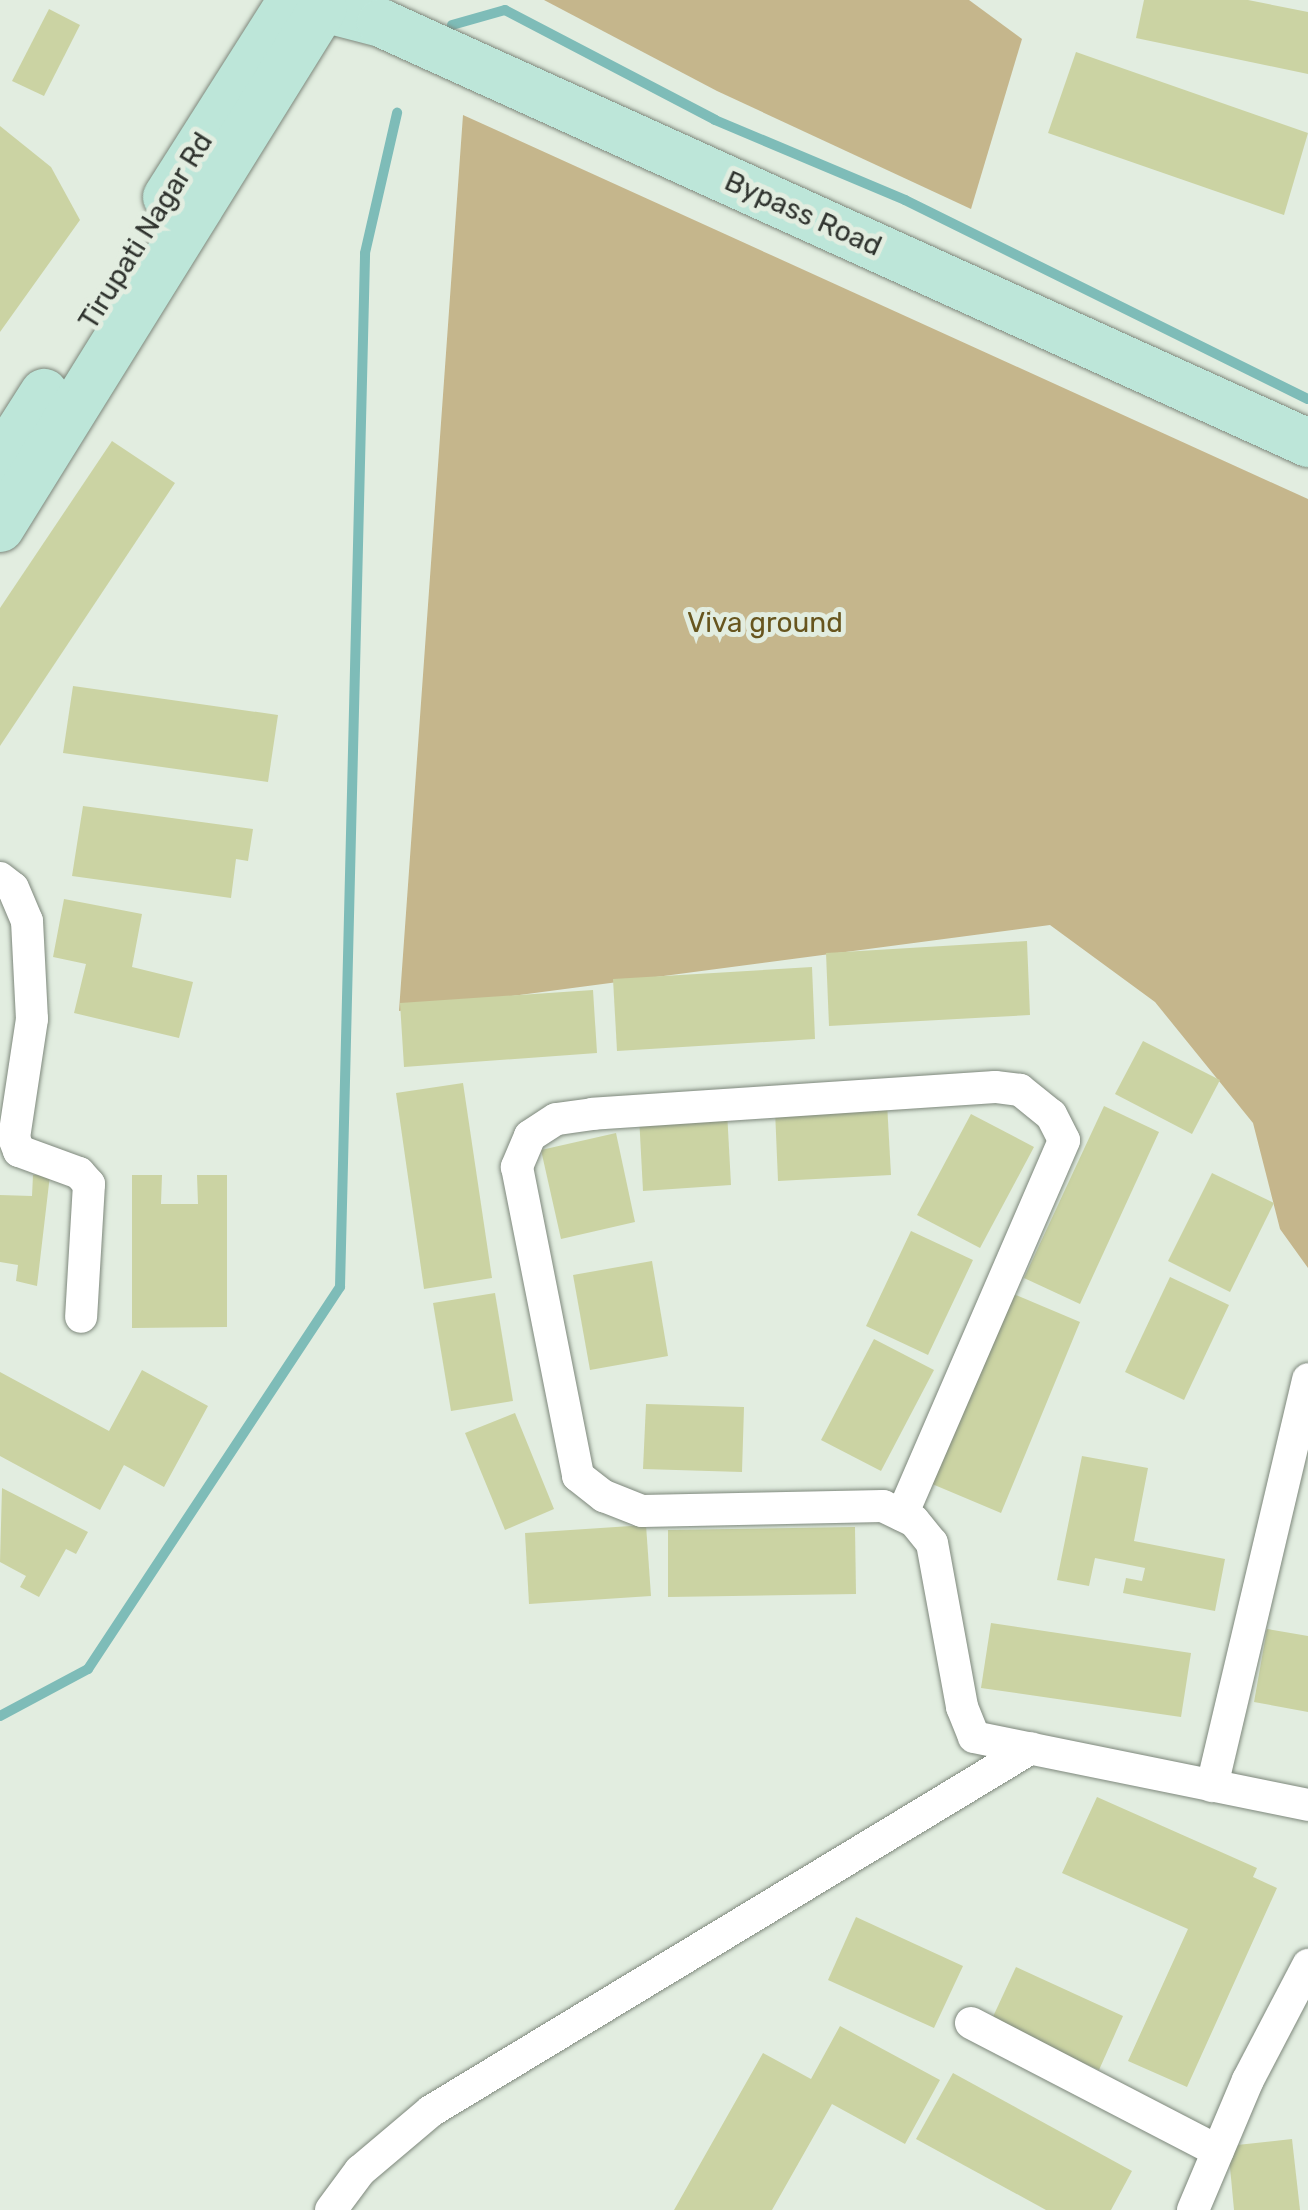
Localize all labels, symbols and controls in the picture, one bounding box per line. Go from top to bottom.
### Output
street label: Tirupati Nagar Rd [72,126,220,336]
street label: Bypass Road [719,164,887,264]
park label: Viva ground [687,606,843,640]

